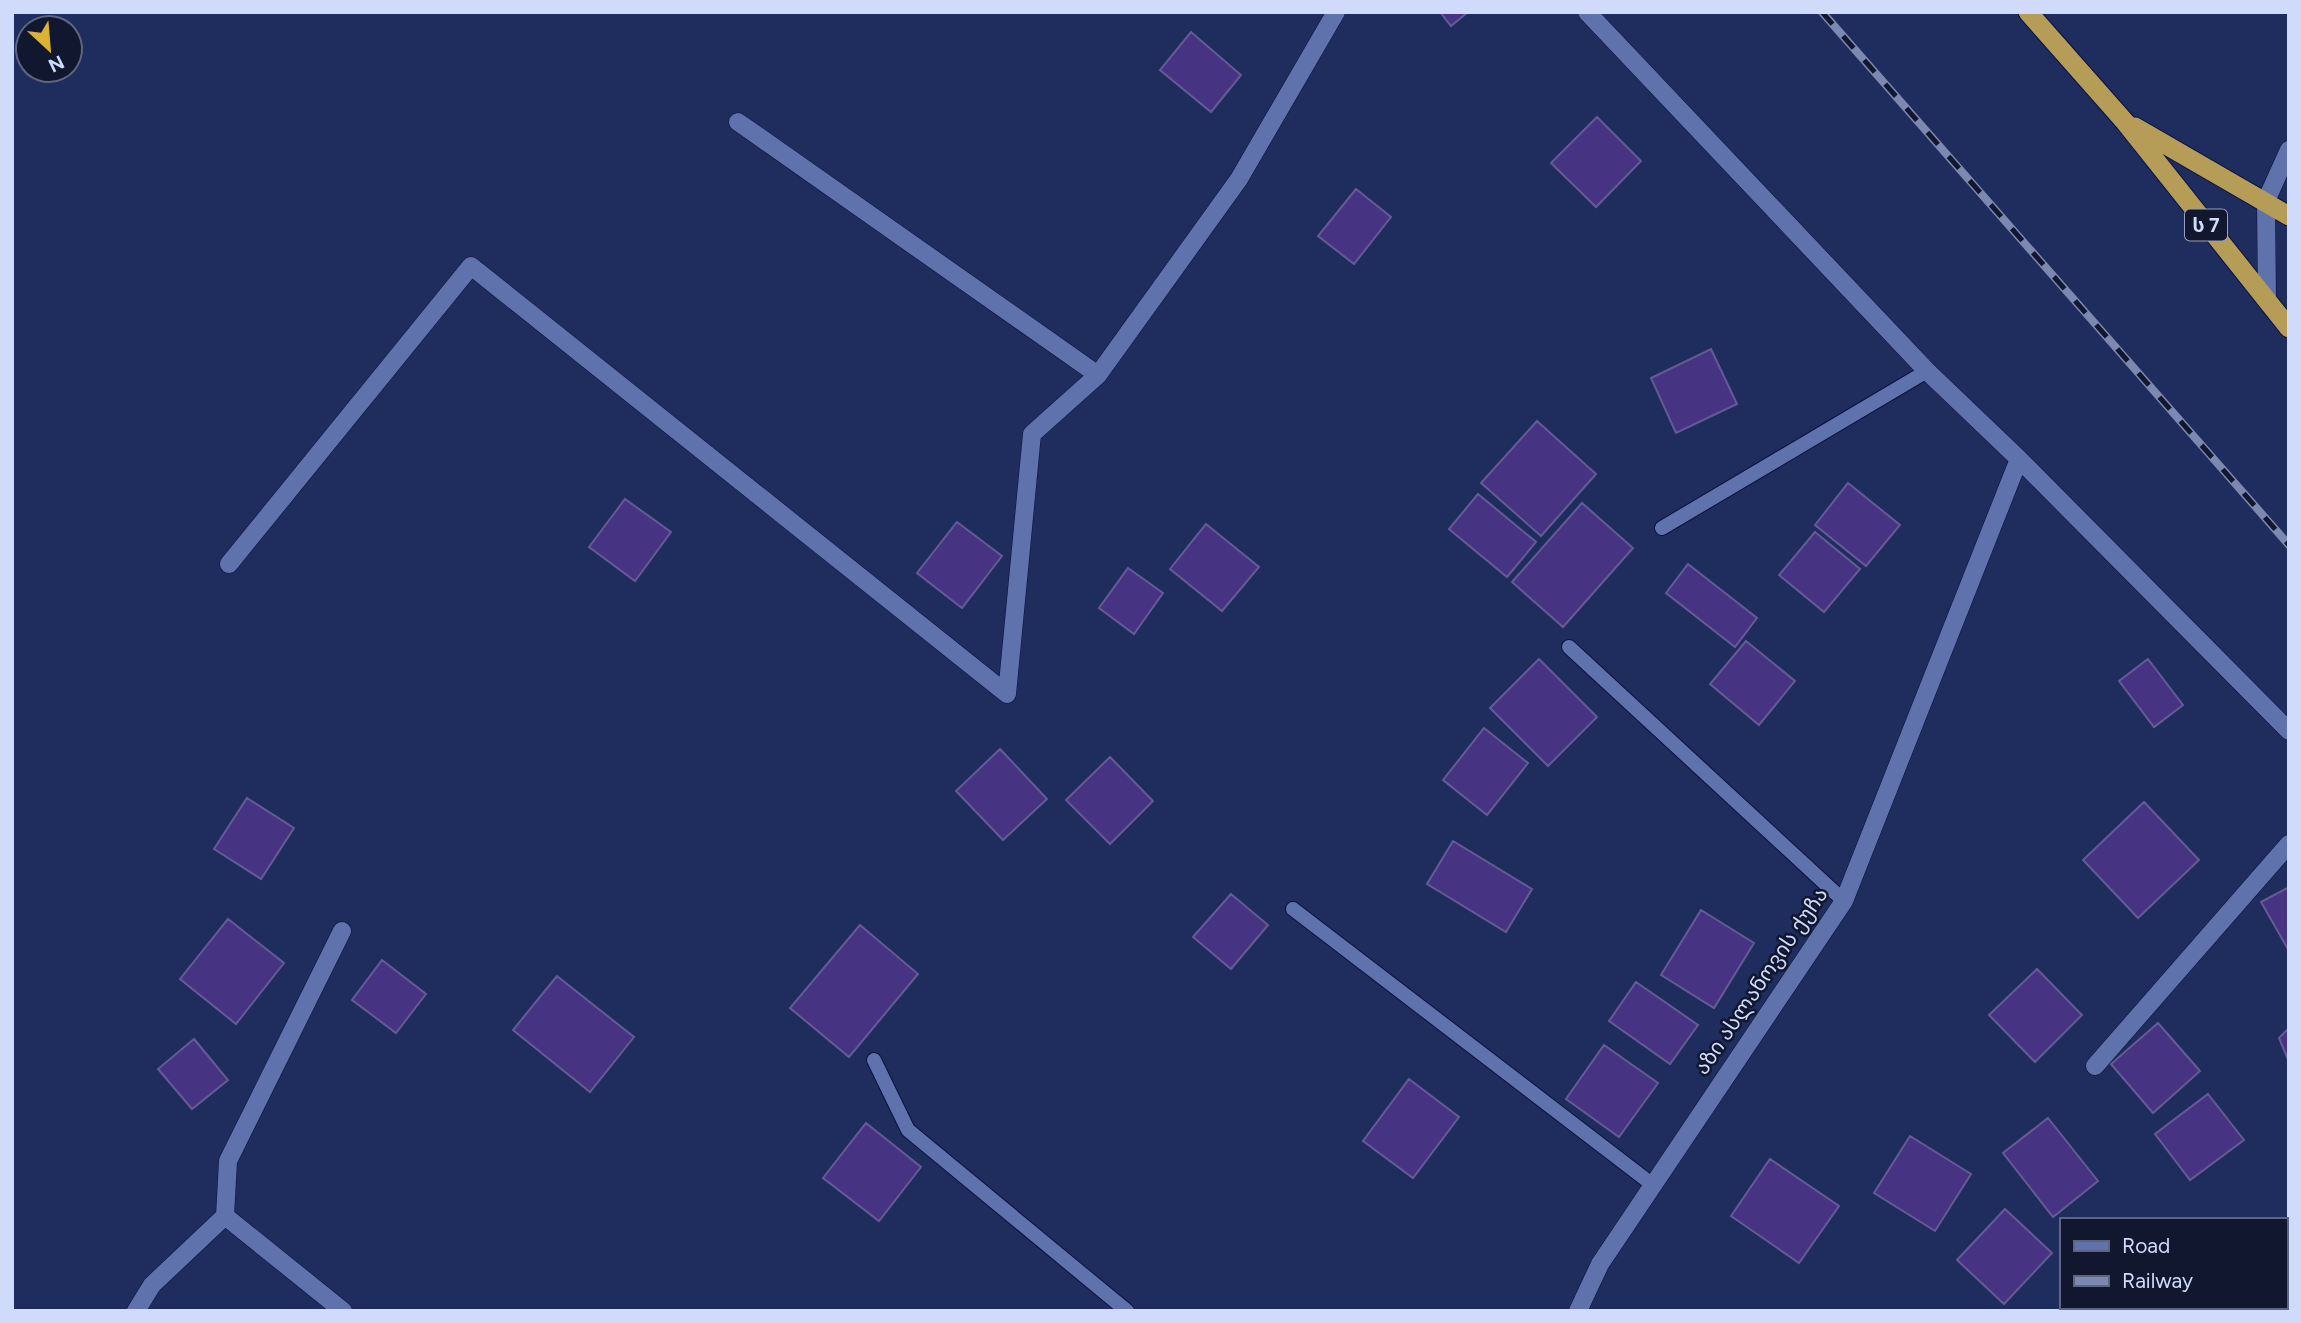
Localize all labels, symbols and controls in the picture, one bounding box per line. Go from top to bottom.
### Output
north arrow [14,14,84,84]
text: N [45,50,68,77]
road number: ს 7 [2185,210,2227,241]
street label: აზი ასლანოვის ქუჩა [1689,882,1833,1080]
legend [2060,1218,2287,1309]
text: Road [2122,1233,2170,1258]
text: Railway [2122,1268,2193,1293]

